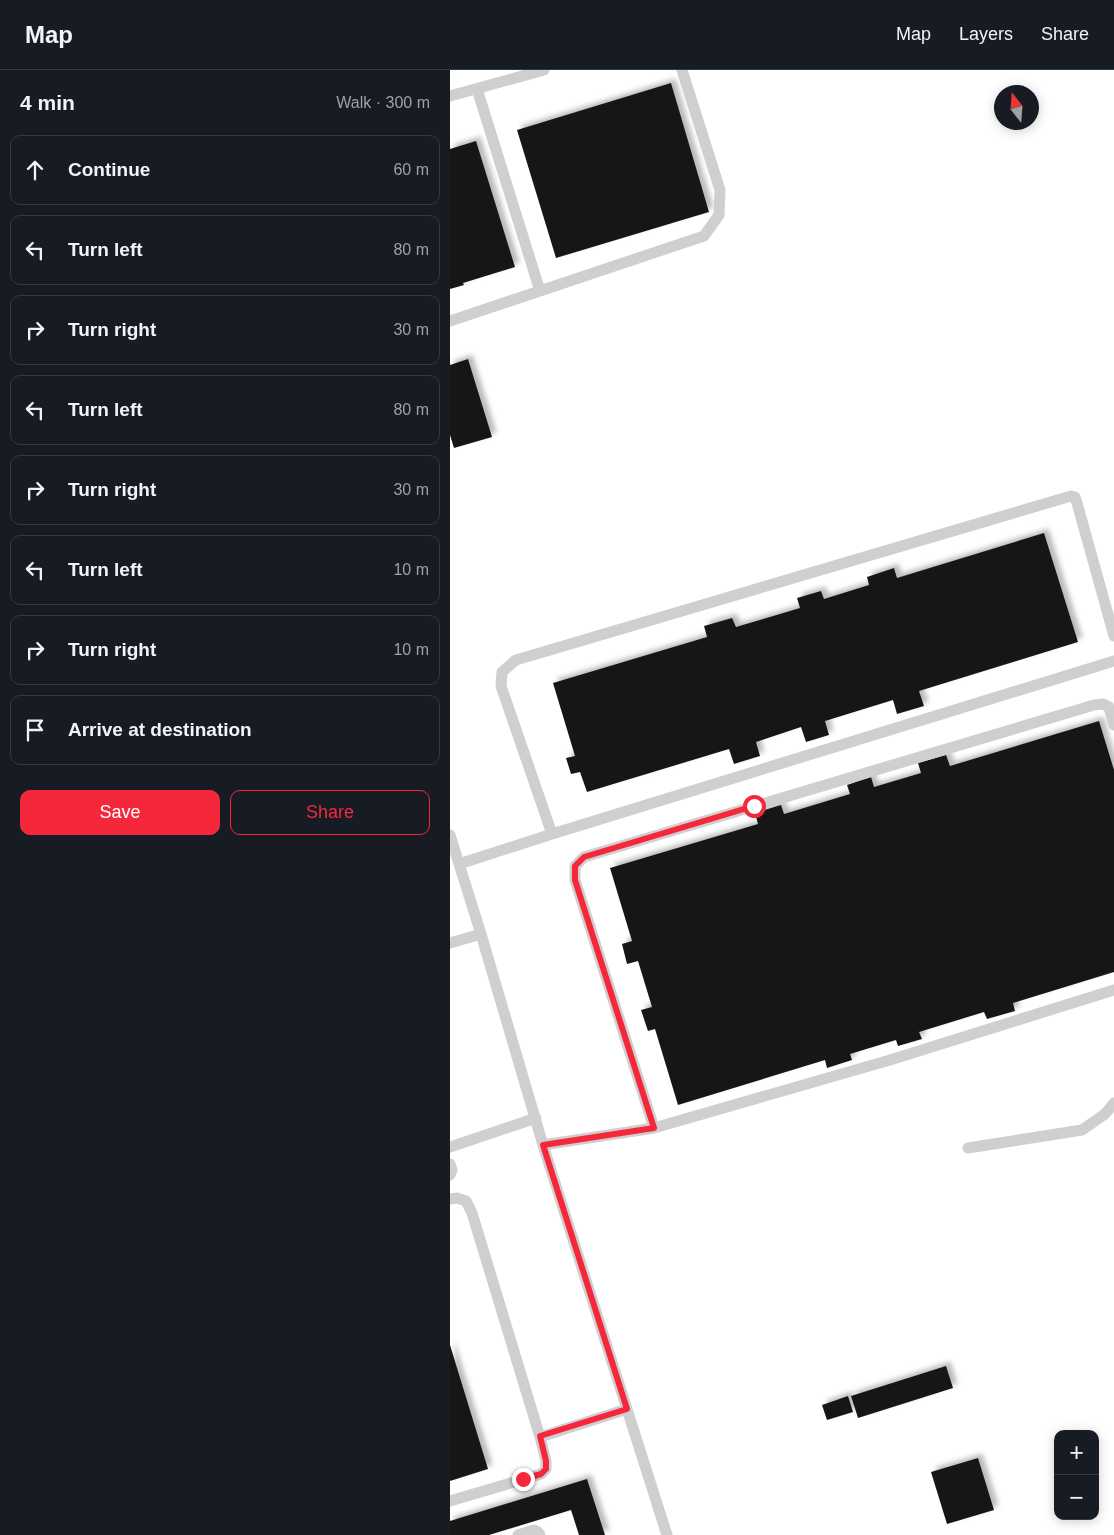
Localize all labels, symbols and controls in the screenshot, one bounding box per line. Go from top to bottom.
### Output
text: Map [25,21,73,48]
text: Map [896,24,931,44]
text: Layers [959,24,1013,44]
text: Share [1041,24,1089,44]
north arrow [994,85,1039,130]
text: 4 min [20,91,75,114]
text: Walk · 300 m [336,94,430,111]
icon: ahead [21,156,49,184]
text: Continue [68,159,150,180]
text: 60 m [393,161,429,178]
icon: left [21,236,49,264]
text: Turn left [68,239,143,260]
text: 80 m [393,241,429,258]
icon: right [21,316,49,344]
text: Turn right [68,319,156,340]
text: 30 m [393,321,429,338]
icon: left [21,396,49,424]
text: Turn left [68,399,143,420]
text: 80 m [393,401,429,418]
icon: right [21,476,49,504]
text: Turn right [68,479,156,500]
text: 30 m [393,481,429,498]
icon: left [21,556,49,584]
text: Turn left [68,559,143,580]
text: 10 m [393,561,429,578]
icon: right [21,636,49,664]
text: Turn right [68,639,156,660]
text: 10 m [393,641,429,658]
icon: arrive [21,716,49,744]
text: Arrive at destination [68,719,252,740]
button: Save [20,790,220,835]
button: Share [230,790,430,835]
route start [743,795,766,818]
map controls [1054,1430,1099,1520]
button: + [1054,1430,1099,1475]
route end [512,1468,535,1491]
button: − [1054,1475,1099,1520]

